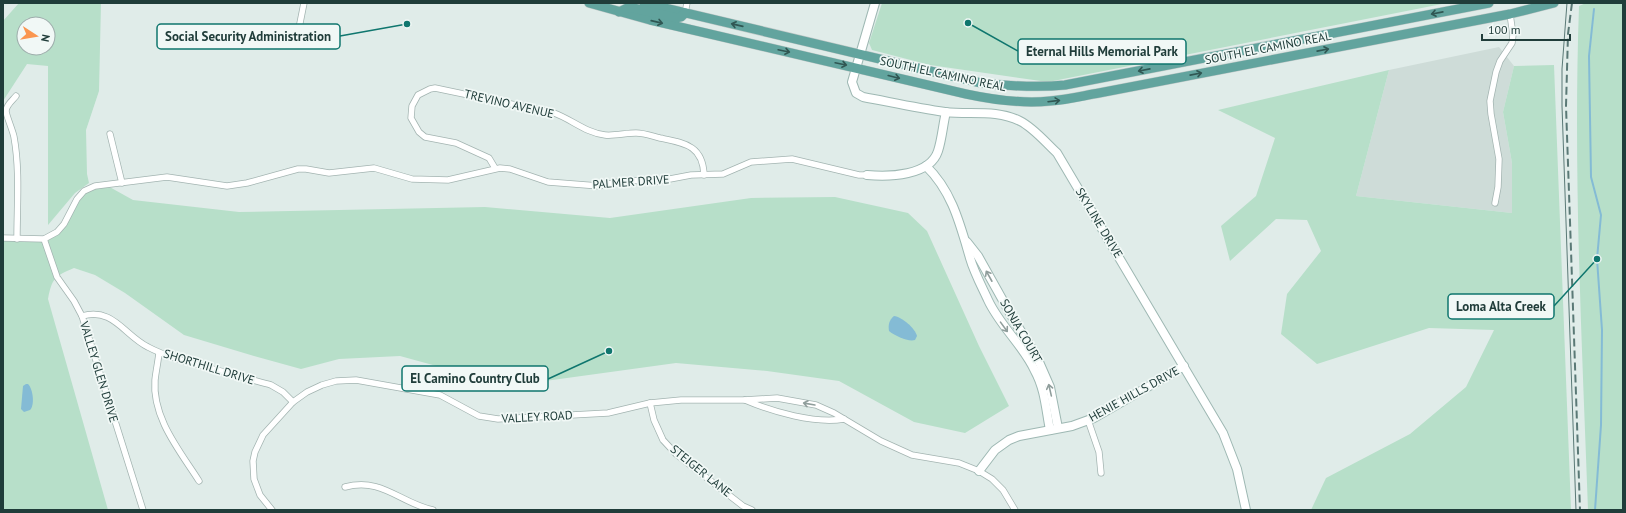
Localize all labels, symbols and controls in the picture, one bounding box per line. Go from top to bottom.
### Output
one-way arrow [1431,9,1444,17]
north arrow [16,16,56,56]
scale bar [1482,16,1570,42]
one-way arrow [650,19,663,26]
one-way arrow [731,21,744,29]
text: 100 m [1488,22,1521,37]
callout: Social Security Administration [157,24,340,49]
text: Social Security Administration [165,28,331,45]
street label: SOUTH EL CAMINO REAL [1203,28,1332,67]
text: N [38,33,53,43]
callout: Eternal Hills Memorial Park [1018,39,1186,64]
text: Eternal Hills Memorial Park [1026,43,1179,60]
one-way arrow [1316,45,1329,53]
one-way arrow [777,48,790,56]
street label: SOUTH EL CAMINO REAL [879,53,1008,94]
one-way arrow [834,60,847,68]
one-way arrow [1138,66,1151,74]
one-way arrow [1189,70,1202,78]
one-way arrow [887,73,900,81]
street label: TREVINO AVENUE [463,86,555,121]
one-way arrow [1047,97,1060,105]
street label: PALMER DRIVE [592,171,670,192]
street label: SKYLINE DRIVE [1073,185,1126,261]
one-way arrow [985,270,992,282]
callout: Loma Alta Creek [1448,294,1554,319]
street label: SONJA COURT [997,296,1046,366]
text: Loma Alta Creek [1456,298,1547,315]
street label: VALLEY GLEN DRIVE [77,319,122,424]
one-way arrow [1000,321,1008,332]
street label: SHORTHILL DRIVE [162,346,256,387]
street label: HENIE HILLS DRIVE [1086,363,1182,425]
callout: El Camino Country Club [402,366,548,391]
text: El Camino Country Club [410,370,540,387]
one-way arrow [1046,384,1054,397]
one-way arrow [803,399,816,407]
street label: VALLEY ROAD [500,407,573,426]
street label: STEIGER LANE [667,441,735,500]

